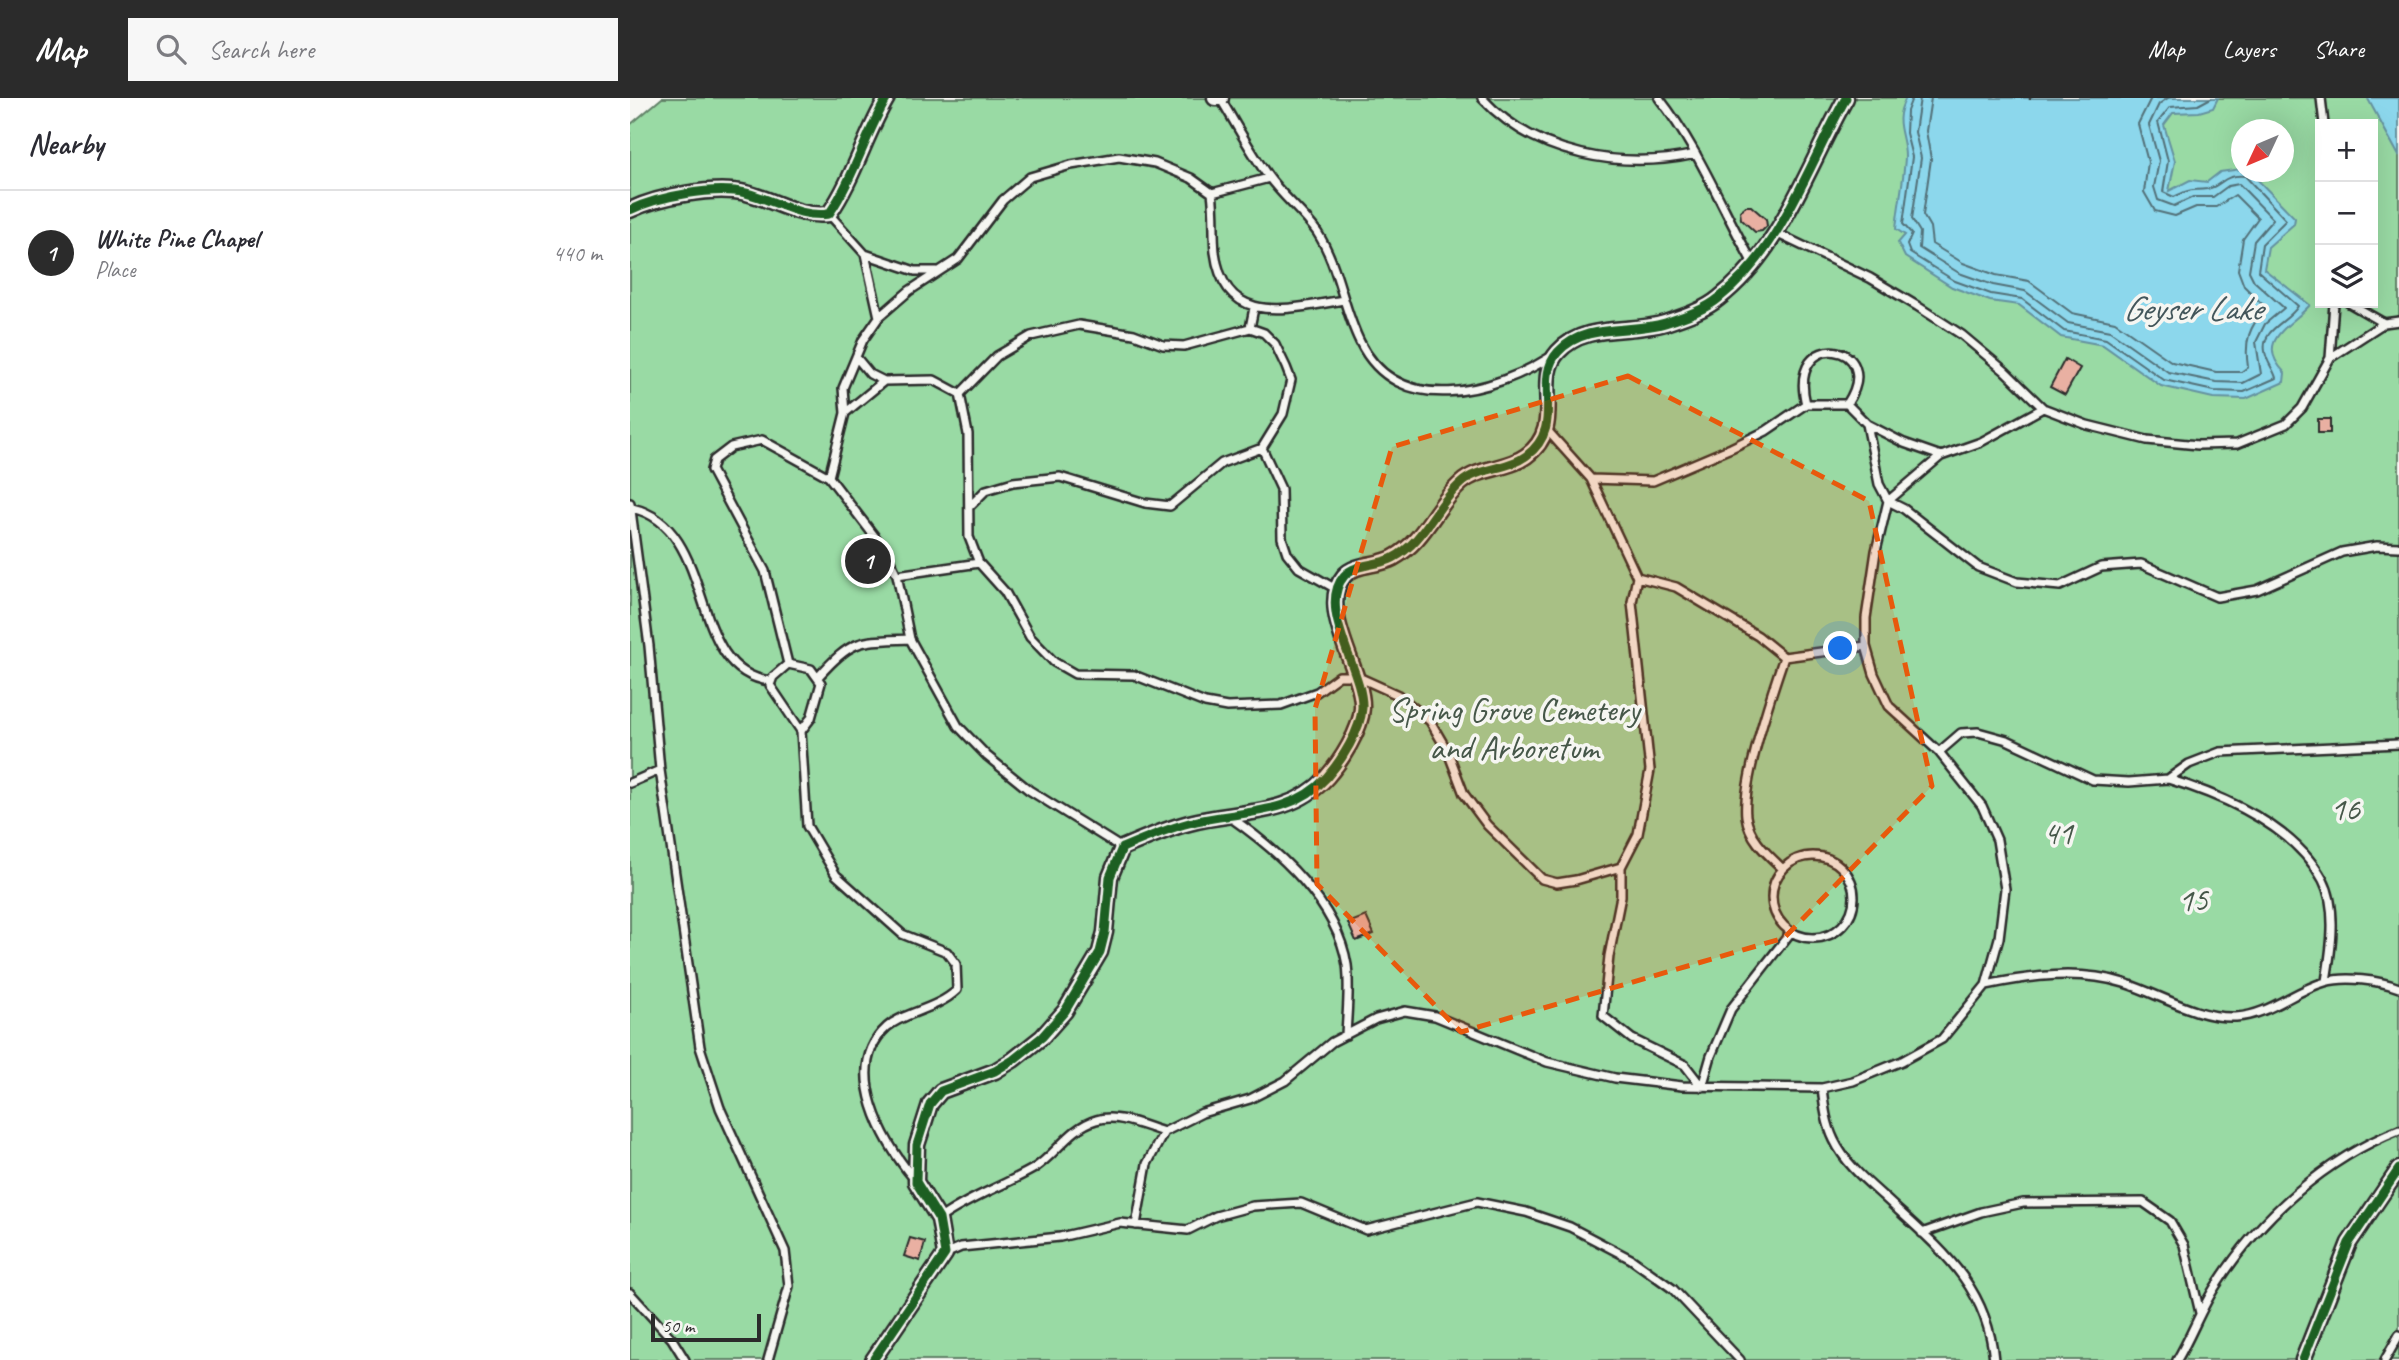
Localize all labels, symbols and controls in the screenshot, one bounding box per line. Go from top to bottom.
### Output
search box [128,18,618,81]
text: Map [35,28,86,70]
icon: search [152,30,190,68]
text: Search here [208,33,314,66]
text: Map [2148,34,2185,64]
text: Layers [2223,34,2276,64]
text: Share [2314,34,2364,64]
north arrow [2231,119,2294,182]
map controls [2315,119,2378,308]
button: + [2315,119,2378,182]
text: Nearby [28,125,104,163]
button: − [2315,182,2378,245]
text: White Pine Chapel [95,222,259,255]
text: 1 [46,239,56,268]
text: 440 m [553,239,602,268]
button: layers [2315,245,2378,308]
text: Place [95,255,135,284]
water label: Geyser Lake [2123,286,2267,331]
pin: 1 [845,535,891,587]
your location [1823,631,1857,665]
park label: Spring Grove Cemetery and Arboretum [1389,689,1642,769]
park label: 16 [2330,788,2361,830]
park label: 41 [2043,812,2075,854]
park label: 15 [2178,879,2210,921]
scale bar [651,1311,761,1343]
text: 50 m [662,1314,694,1338]

